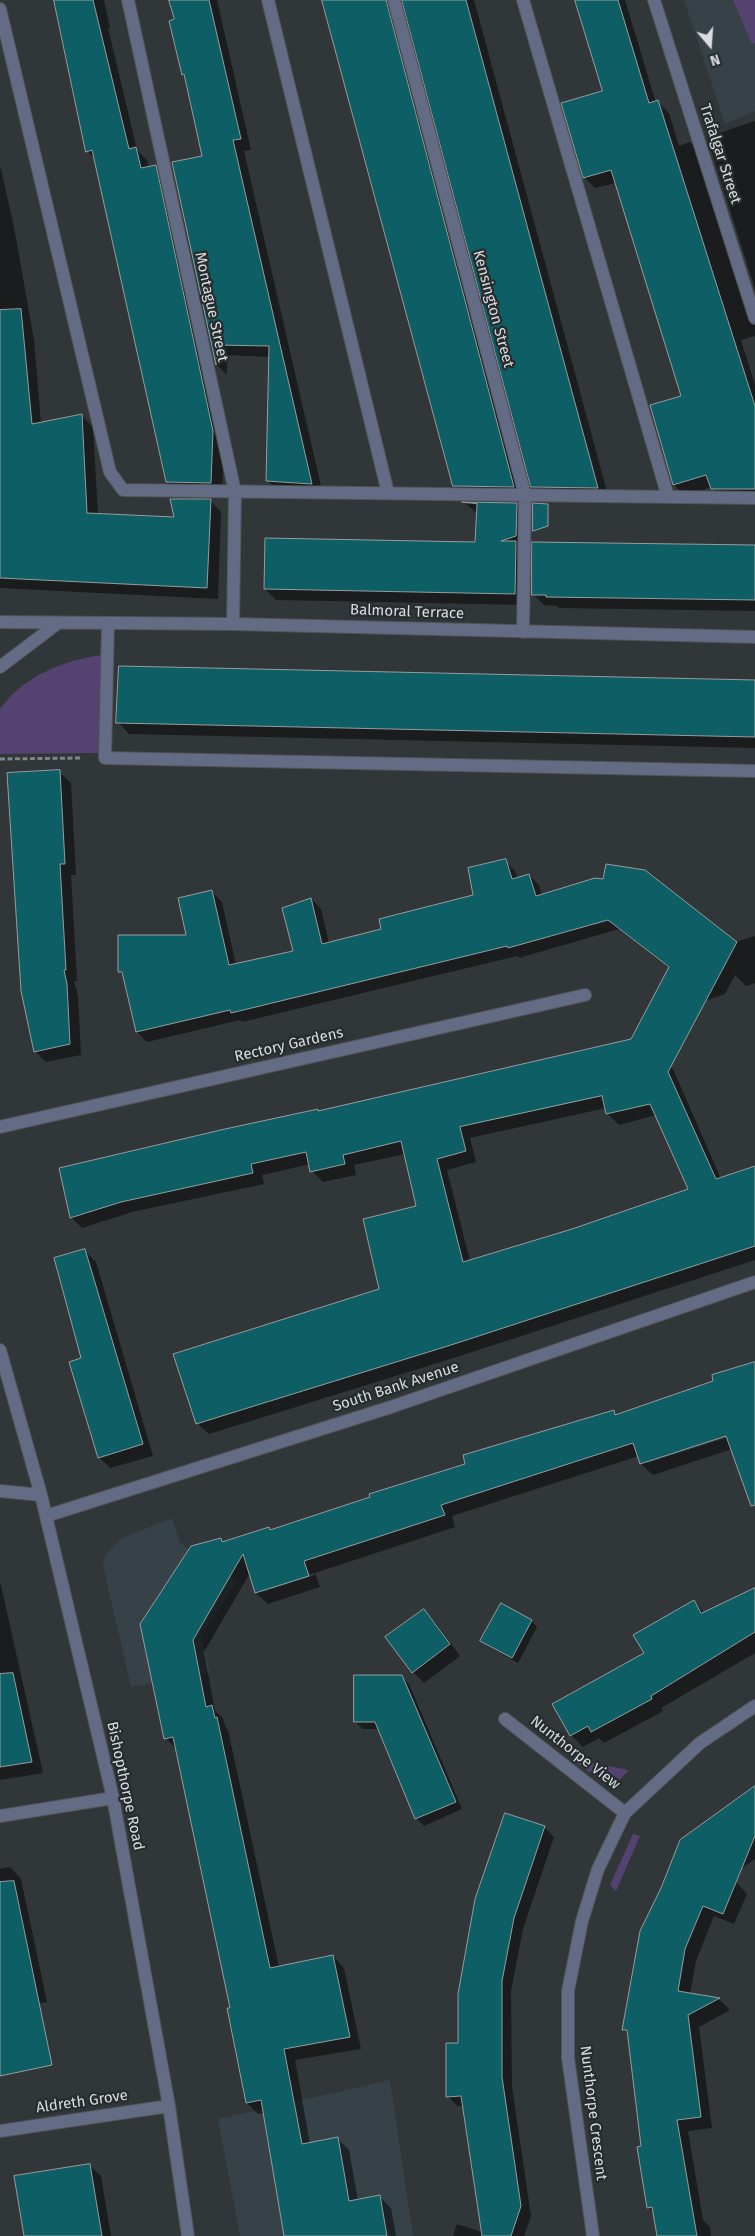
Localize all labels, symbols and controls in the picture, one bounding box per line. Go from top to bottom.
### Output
north arrow [685,20,735,70]
text: N [708,50,722,69]
street label: Trafalgar Street [695,102,745,206]
street label: Kensington Street [469,248,517,370]
street label: Montague Street [191,250,231,364]
street label: Balmoral Terrace [350,601,464,623]
street label: Rectory Gardens [233,1024,345,1066]
street label: South Bank Avenue [331,1358,461,1416]
street label: Nunthorpe View [526,1712,624,1794]
street label: Bishopthorpe Road [103,1720,147,1852]
street label: Nunthorpe Crescent [576,2045,610,2181]
street label: Aldreth Grove [35,2087,129,2117]

